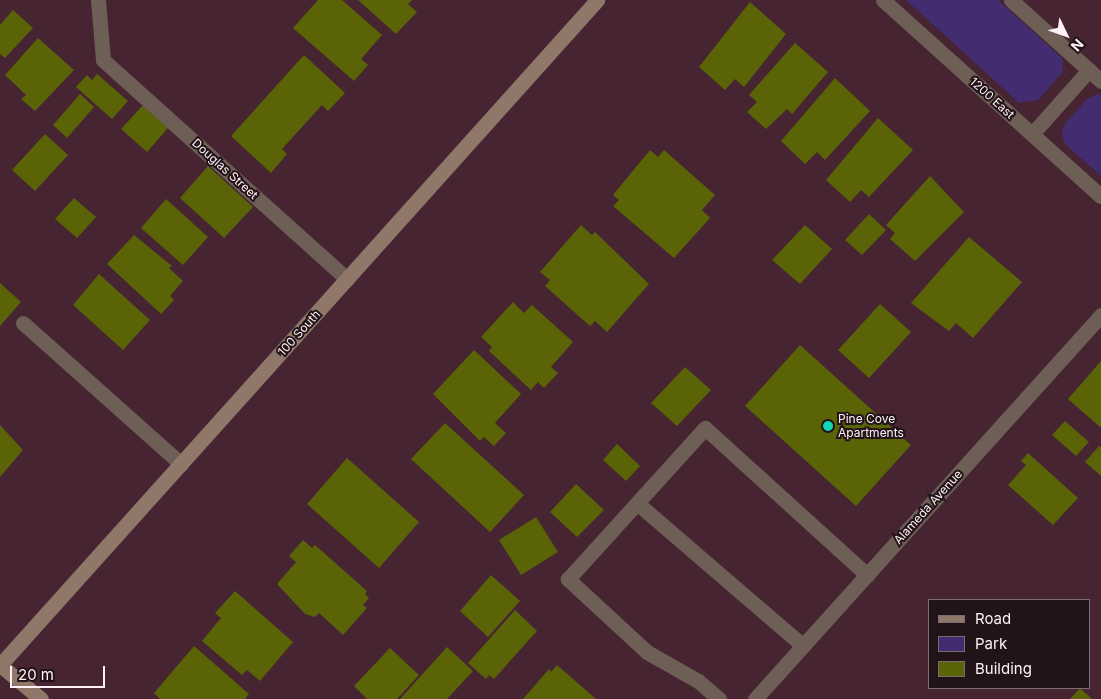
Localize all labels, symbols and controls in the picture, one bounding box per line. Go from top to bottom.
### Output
north arrow [1041,10,1091,60]
text: N [1068,36,1087,55]
street label: 1200 East [967,74,1017,122]
street label: Douglas Street [189,136,261,202]
street label: 100 South [275,307,323,359]
place label: Pine Cove Apartments [838,412,904,440]
marker: Pine Cove Apartments [822,420,834,432]
street label: Alameda Avenue [891,467,965,547]
legend [928,599,1091,689]
text: Road [975,609,1011,628]
text: Park [975,634,1007,653]
scale bar [12,656,108,688]
text: Building [975,659,1032,678]
text: 20 m [18,665,54,684]

